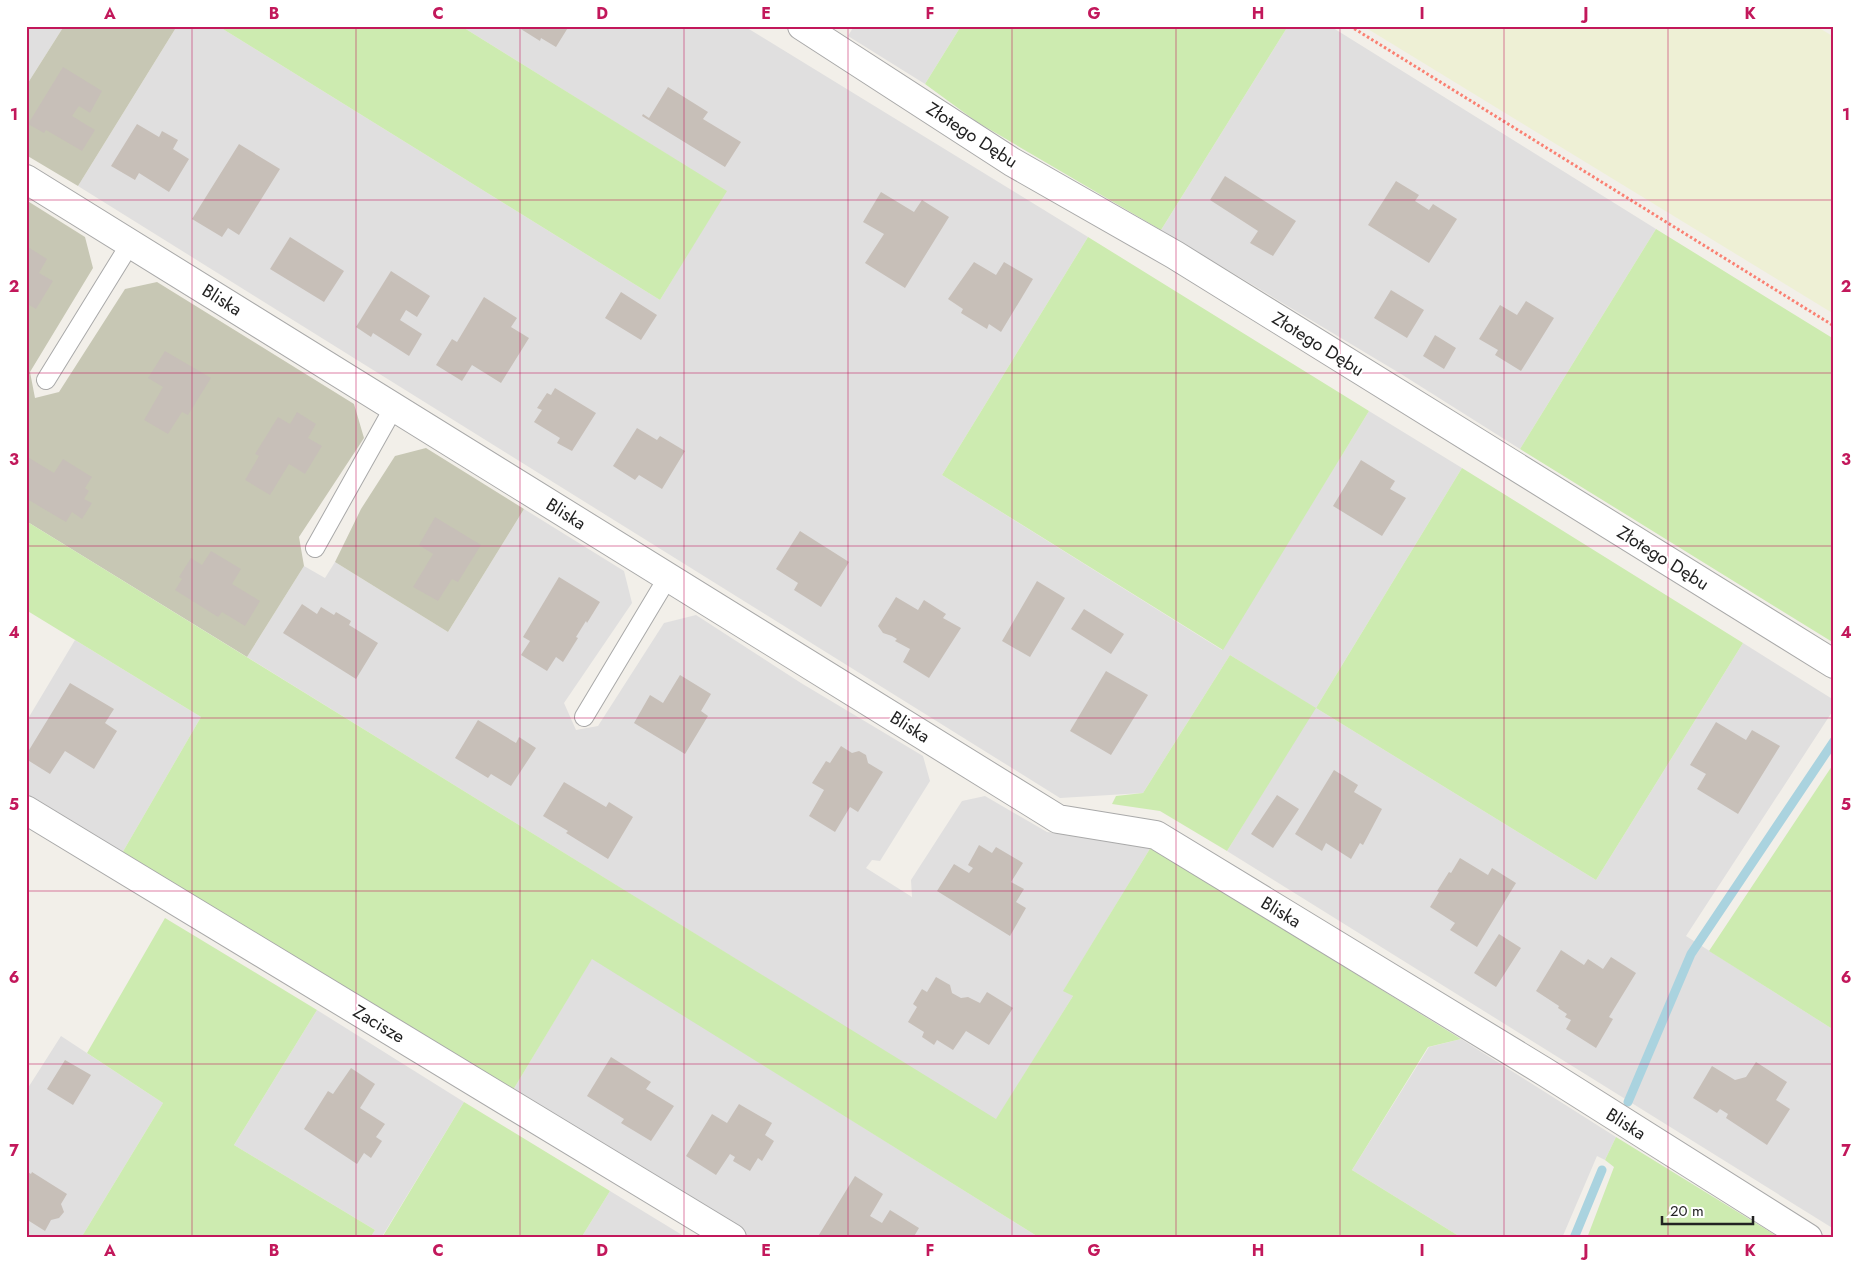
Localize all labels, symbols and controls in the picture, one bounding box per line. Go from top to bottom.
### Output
text: A [103,2,116,25]
text: B [269,2,279,25]
text: C [432,2,444,25]
text: D [596,2,608,25]
text: E [761,2,771,25]
text: F [926,2,934,25]
text: G [1087,2,1101,25]
text: H [1252,2,1264,25]
text: I [1419,2,1425,25]
text: J [1580,2,1589,25]
text: K [1744,2,1756,25]
street label: Złotego Dębu [921,96,1023,174]
text: 1 [10,103,18,126]
text: 1 [1842,103,1850,126]
text: 2 [9,275,19,298]
text: 2 [1841,275,1851,298]
street label: Bliska [197,278,247,322]
street label: Złotego Dębu [1267,305,1369,383]
text: 3 [9,448,19,471]
text: 3 [1841,448,1851,471]
street label: Bliska [541,492,591,536]
street label: Złotego Dębu [1612,519,1714,597]
text: 4 [8,621,20,644]
text: 4 [1840,621,1852,644]
street label: Bliska [885,705,935,749]
text: 5 [9,793,19,816]
text: 5 [1841,793,1851,816]
street label: Bliska [1256,890,1306,934]
text: 6 [9,966,19,989]
text: 6 [1841,966,1851,989]
street label: Zacisze [348,998,410,1050]
street label: Bliska [1601,1102,1651,1146]
text: 7 [9,1139,19,1162]
text: 7 [1841,1139,1851,1162]
scale bar [1662,1194,1754,1226]
text: 20 m [1670,1200,1704,1222]
text: A [103,1239,116,1262]
text: B [269,1239,279,1262]
text: C [432,1239,444,1262]
text: D [596,1239,608,1262]
text: E [761,1239,771,1262]
text: F [926,1239,934,1262]
text: G [1087,1239,1101,1262]
text: H [1252,1239,1264,1262]
text: I [1419,1239,1425,1262]
text: J [1580,1239,1589,1262]
text: K [1744,1239,1756,1262]

